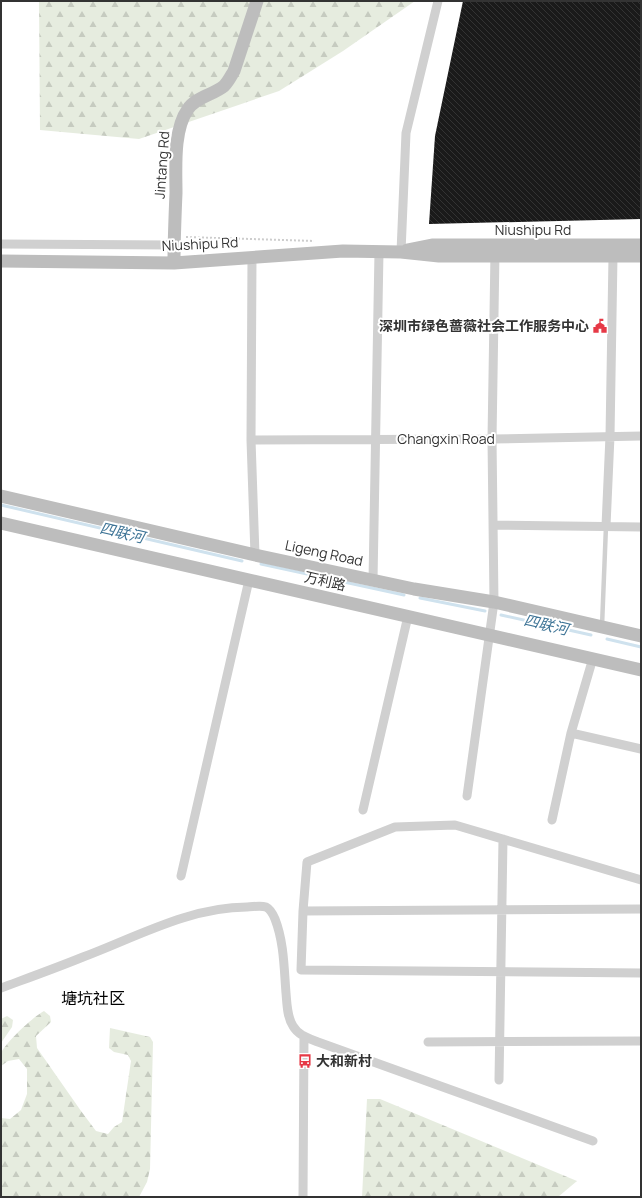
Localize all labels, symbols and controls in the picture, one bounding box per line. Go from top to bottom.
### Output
street label: Jintang Rd [150,130,173,200]
street label: Niushipu Rd [495,220,571,239]
street label: Niushipu Rd [161,232,239,255]
place label: 深圳市绿色蔷薇社会工作服务中心 [379,316,589,335]
public building icon: 深圳市绿色蔷薇社会工作服务中心 [592,318,608,334]
street label: Changxin Road [397,429,495,448]
water label: 四联河 [98,517,149,548]
street label: Ligeng Road [283,535,365,570]
street label: 万利路 [303,567,348,594]
water label: 四联河 [522,609,573,640]
district label: 塘坑社区 [61,987,125,1009]
place label: 大和新村 [316,1051,372,1070]
bus stop icon: 大和新村 [297,1053,313,1069]

